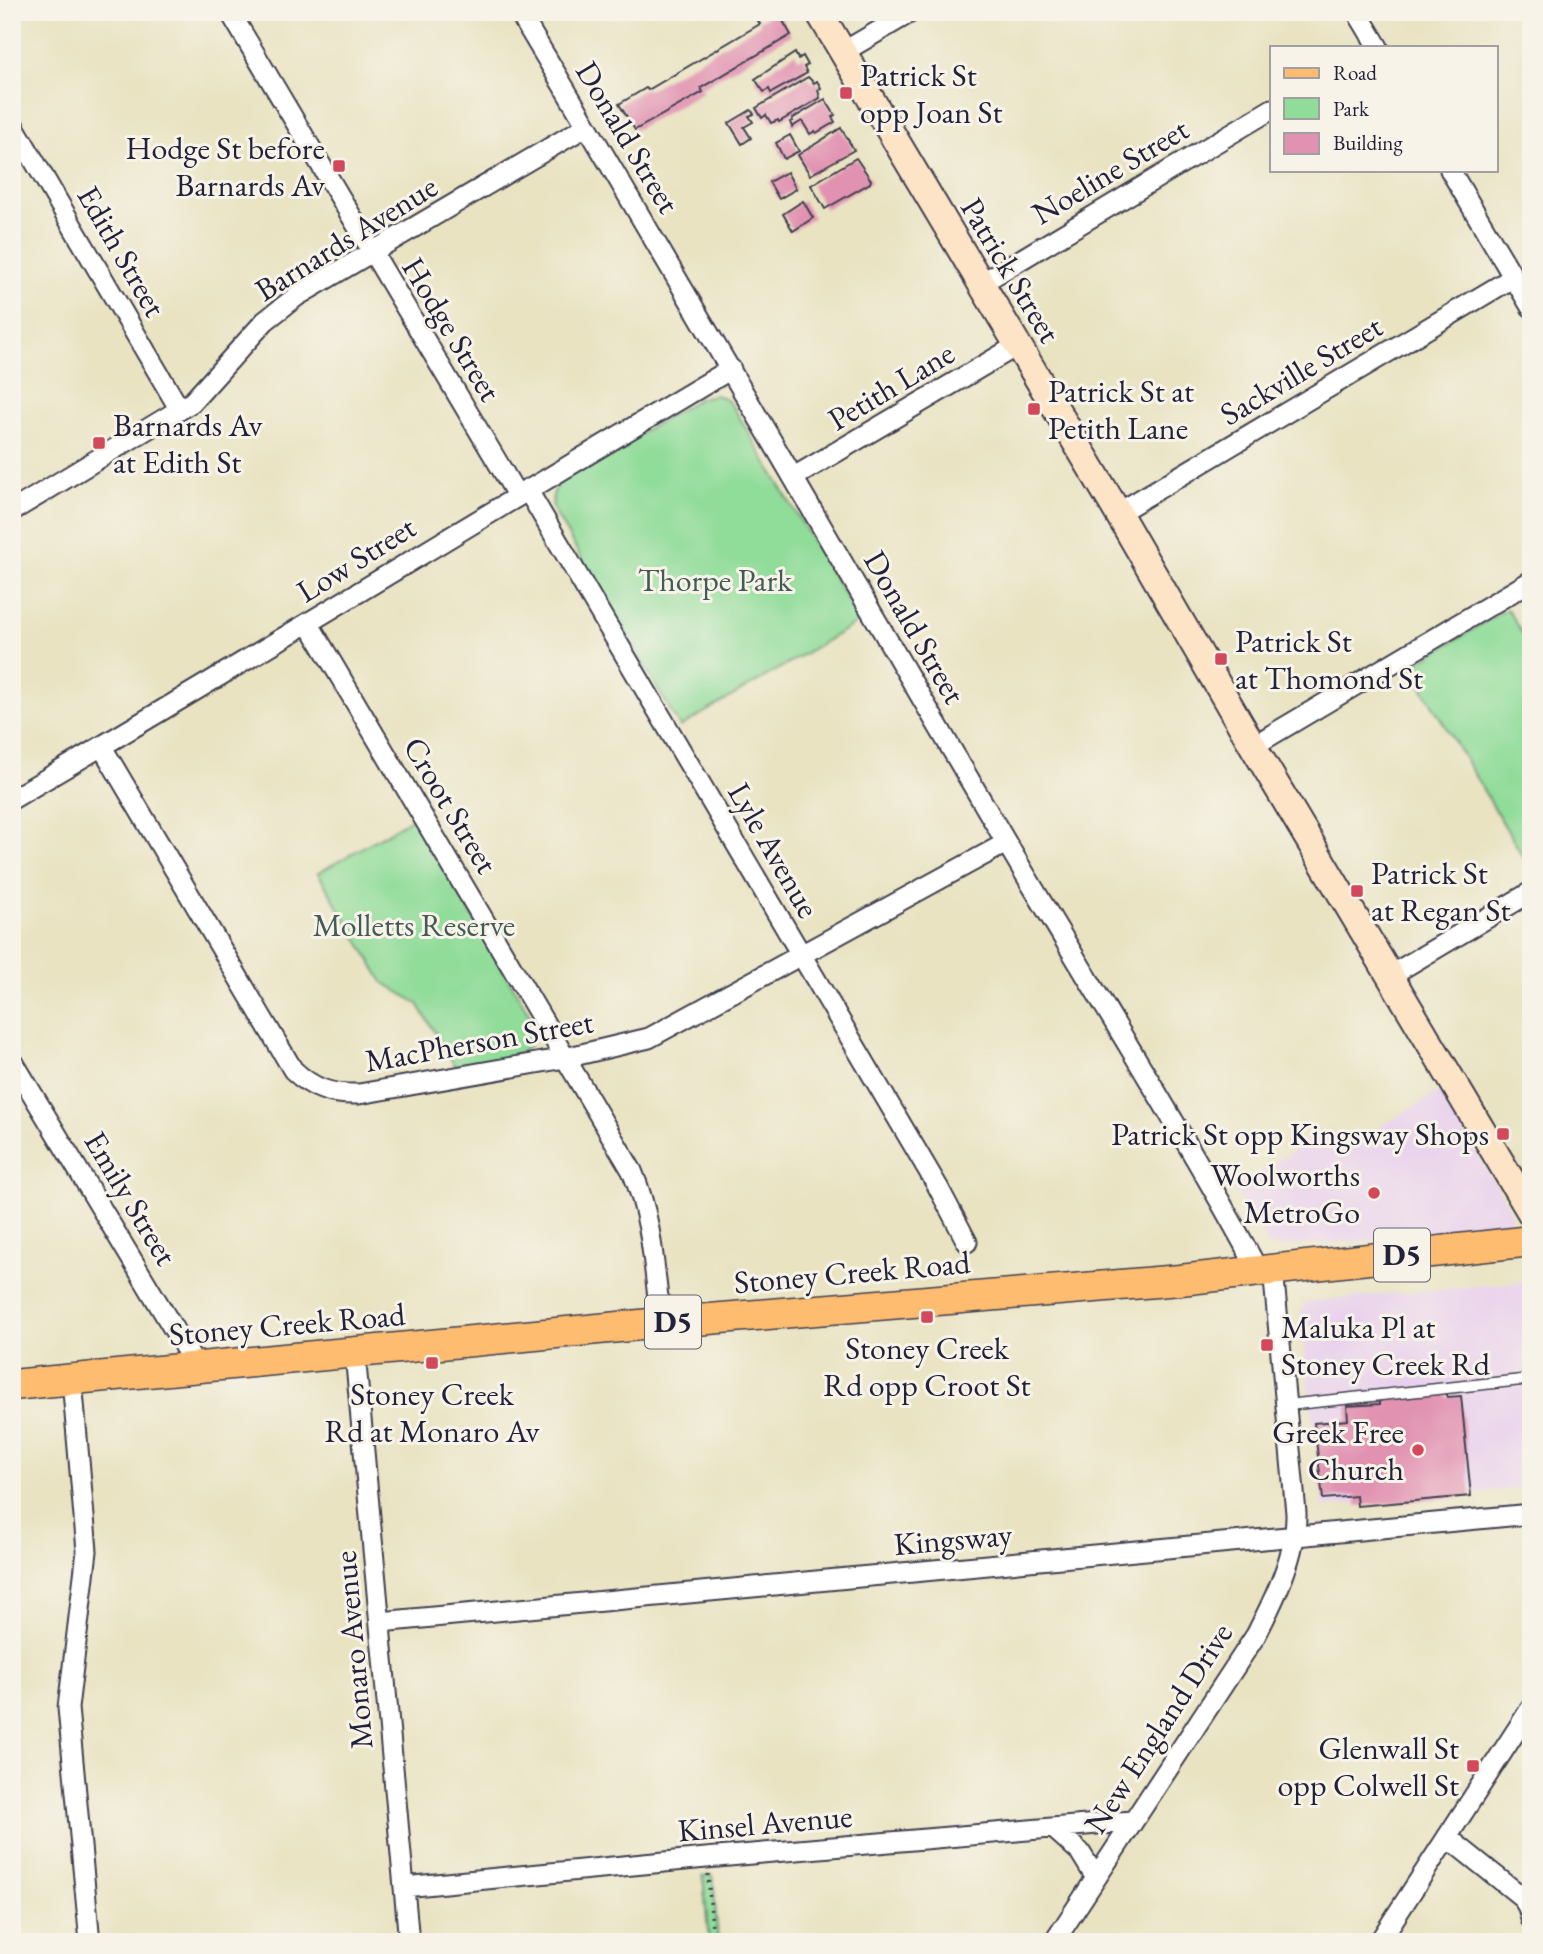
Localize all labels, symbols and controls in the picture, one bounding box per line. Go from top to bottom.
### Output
legend [1270,46,1498,172]
street label: Donald Street [566,53,690,221]
place label: Patrick St opp Joan St [860,54,1003,133]
text: Road [1333,59,1377,86]
marker: Patrick St opp Joan St [838,85,854,101]
text: Park [1333,95,1370,122]
street label: Noeline Street [1024,108,1196,234]
place label: Hodge St before Barnards Av [126,127,326,206]
text: Building [1333,129,1403,156]
marker: Hodge St before Barnards Av [331,158,347,174]
street label: Barnards Avenue [247,165,445,311]
street label: Edith Street [68,178,176,324]
street label: Patrick Street [951,190,1071,350]
street label: Hodge Street [393,249,511,409]
street label: Sackville Street [1212,305,1390,435]
street label: Petith Lane [820,332,962,440]
place label: Patrick St at Petith Lane [1048,370,1194,449]
marker: Patrick St at Petith Lane [1026,401,1042,417]
place label: Barnards Av at Edith St [113,404,263,483]
marker: Barnards Av at Edith St [91,435,107,451]
street label: Low Street [289,506,423,612]
street label: Donald Street [854,543,976,711]
park label: Thorpe Park [638,559,793,601]
place label: Patrick St at Thomond St [1235,620,1423,699]
marker: Patrick St at Thomond St [1213,651,1229,667]
street label: Croot Street [394,729,508,881]
street label: Lyle Avenue [718,775,830,925]
place label: Patrick St at Regan St [1371,852,1510,931]
marker: Patrick St at Regan St [1349,883,1365,899]
park label: Molletts Reserve [313,904,515,946]
street label: MacPherson Street [362,1000,596,1082]
place label: Patrick St opp Kingsway Shops [1111,1113,1489,1155]
street label: Emily Street [75,1123,187,1273]
marker: Patrick St opp Kingsway Shops [1495,1126,1511,1142]
place label: Woolworths MetroGo [1210,1154,1360,1233]
marker: Woolworths MetroGo [1366,1185,1382,1201]
road number: D5 [1374,1228,1430,1282]
street label: Stoney Creek Road [732,1241,973,1303]
street label: Stoney Creek Road [167,1293,408,1355]
road number: D5 [645,1296,701,1348]
place label: Maluka Pl at Stoney Creek Rd [1281,1306,1491,1385]
marker: Stoney Creek Rd opp Croot St [919,1309,935,1325]
place label: Stoney Creek Rd opp Croot St [823,1327,1031,1406]
marker: Maluka Pl at Stoney Creek Rd [1259,1337,1275,1353]
marker: Stoney Creek Rd at Monaro Av [424,1355,440,1371]
place label: Stoney Creek Rd at Monaro Av [324,1373,541,1452]
place label: Greek Free Church [1272,1411,1404,1490]
marker: Greek Free Church [1410,1442,1426,1458]
street label: Kingsway [892,1513,1015,1565]
street label: Monaro Avenue [323,1549,383,1751]
street label: New England Drive [1074,1615,1242,1841]
place label: Glenwall St opp Colwell St [1277,1727,1459,1806]
marker: Glenwall St opp Colwell St [1465,1758,1481,1774]
street label: Kinsel Avenue [676,1794,854,1852]

